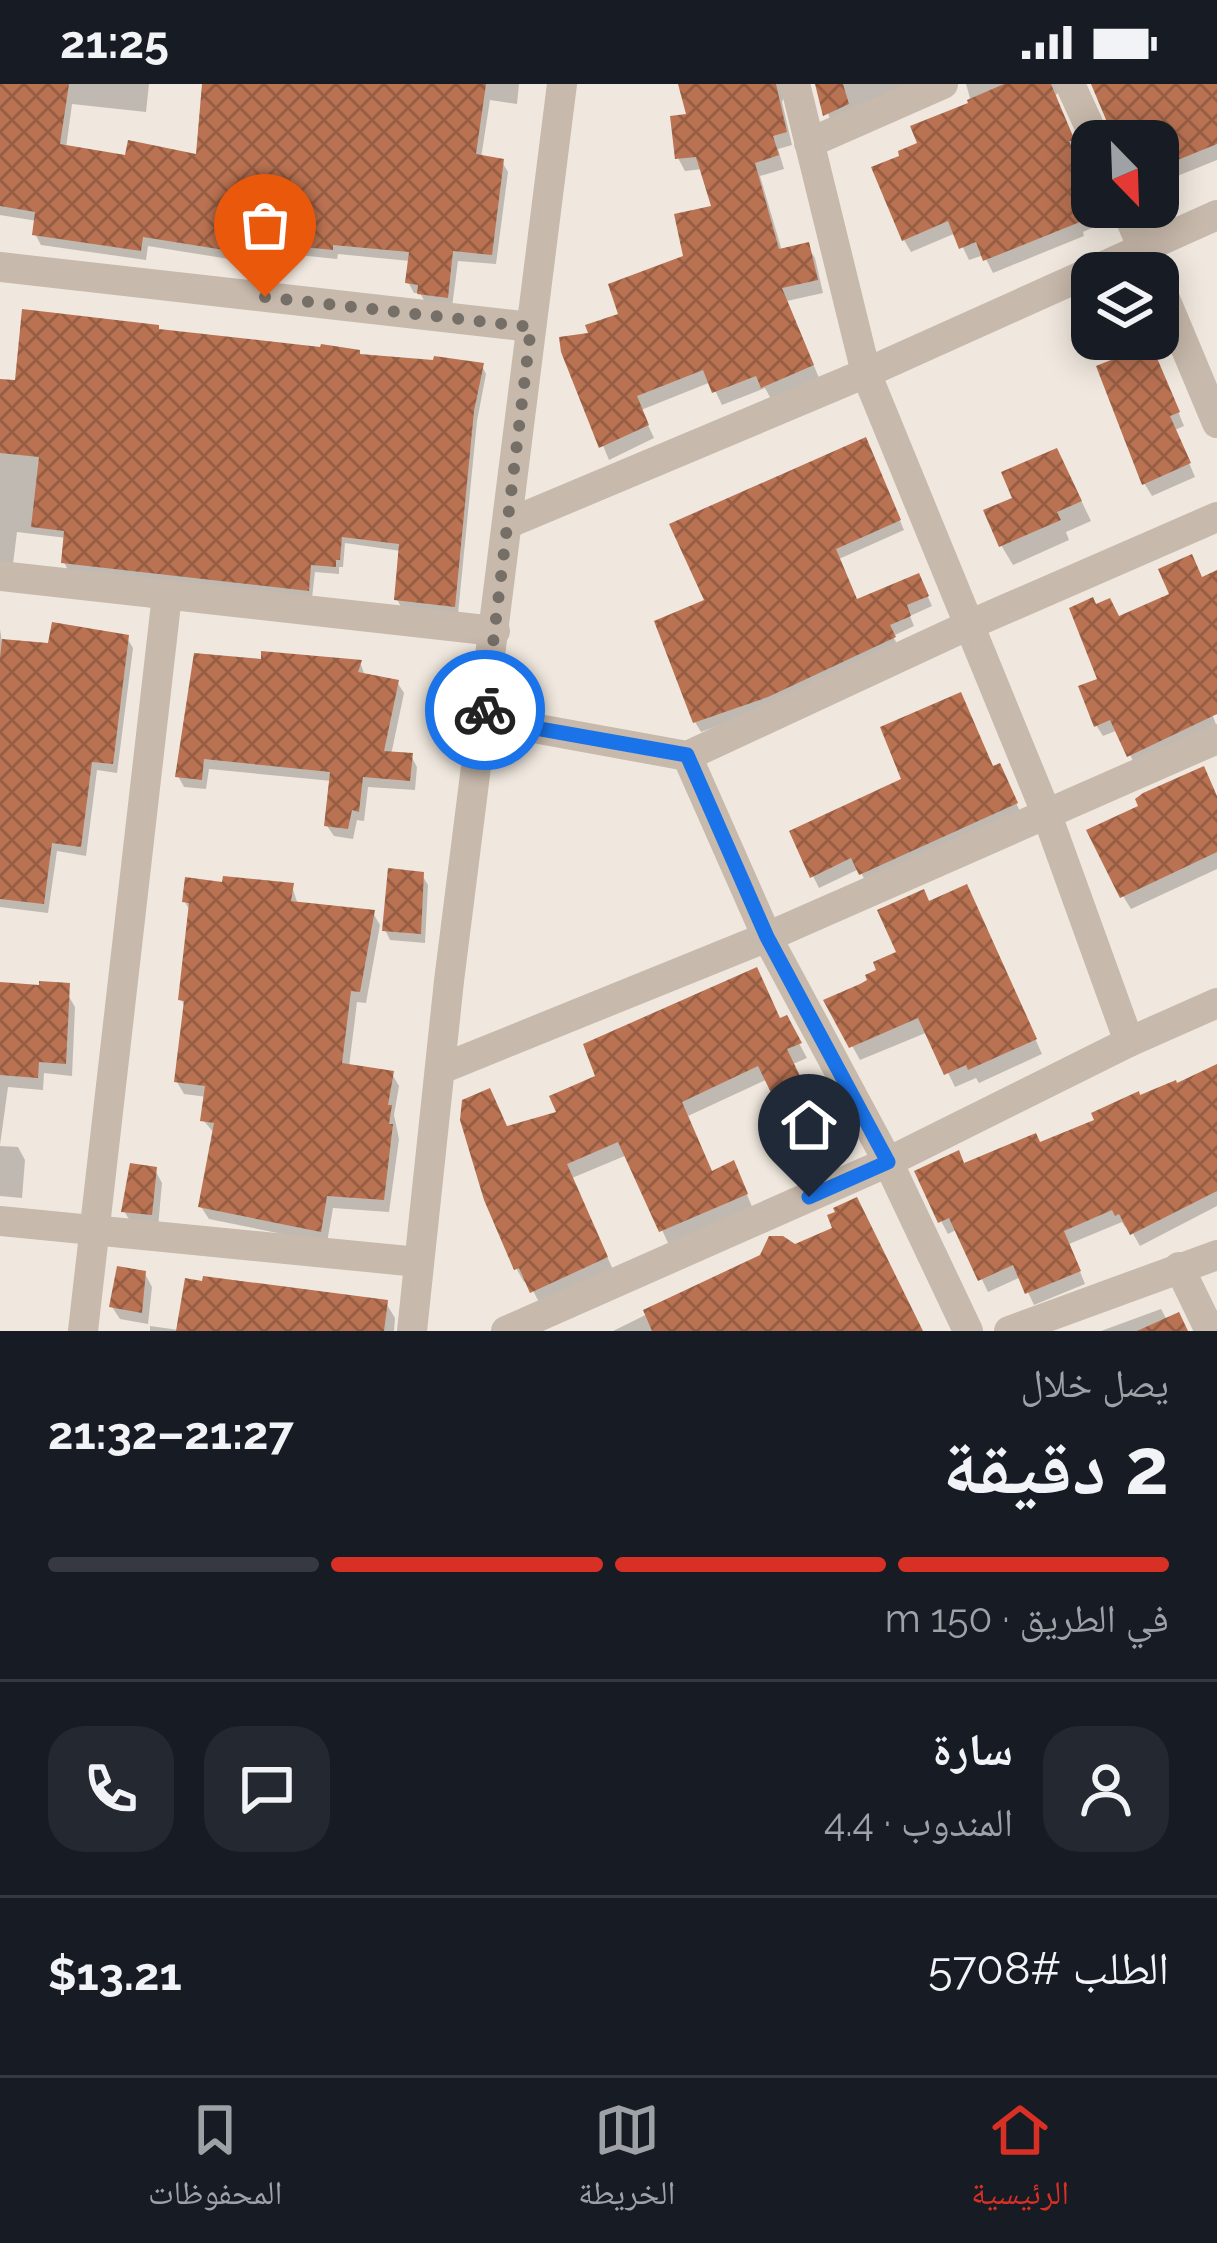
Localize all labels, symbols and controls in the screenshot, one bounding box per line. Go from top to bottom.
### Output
text: 21:25 [60,16,169,69]
north arrow [1071,120,1179,228]
map controls [1071,120,1179,360]
pin [214,174,316,297]
icon: bag [232,192,298,258]
button: layers [1071,252,1179,360]
courier [425,650,545,770]
icon: bike [452,677,518,743]
pin [758,1074,860,1197]
icon: home [776,1092,842,1158]
text: يصل خلال [1020,1360,1169,1406]
text: 21:27–21:32 [48,1407,294,1460]
text: 2 دقيقة [942,1421,1169,1512]
text: في الطريق · 150 m [885,1595,1169,1641]
text: سارة [932,1723,1013,1776]
button: phone [48,1726,174,1852]
button: chat [204,1726,330,1852]
button: person [1043,1726,1169,1852]
text: المندوب · 4.4 [824,1799,1013,1845]
text: الطلب #5708 [928,1942,1169,1995]
text: $13.21 [48,1948,182,2001]
tab: المحفوظات [148,2097,282,2225]
tab: الخريطة [578,2097,675,2225]
tab: الرئيسية [971,2097,1069,2225]

